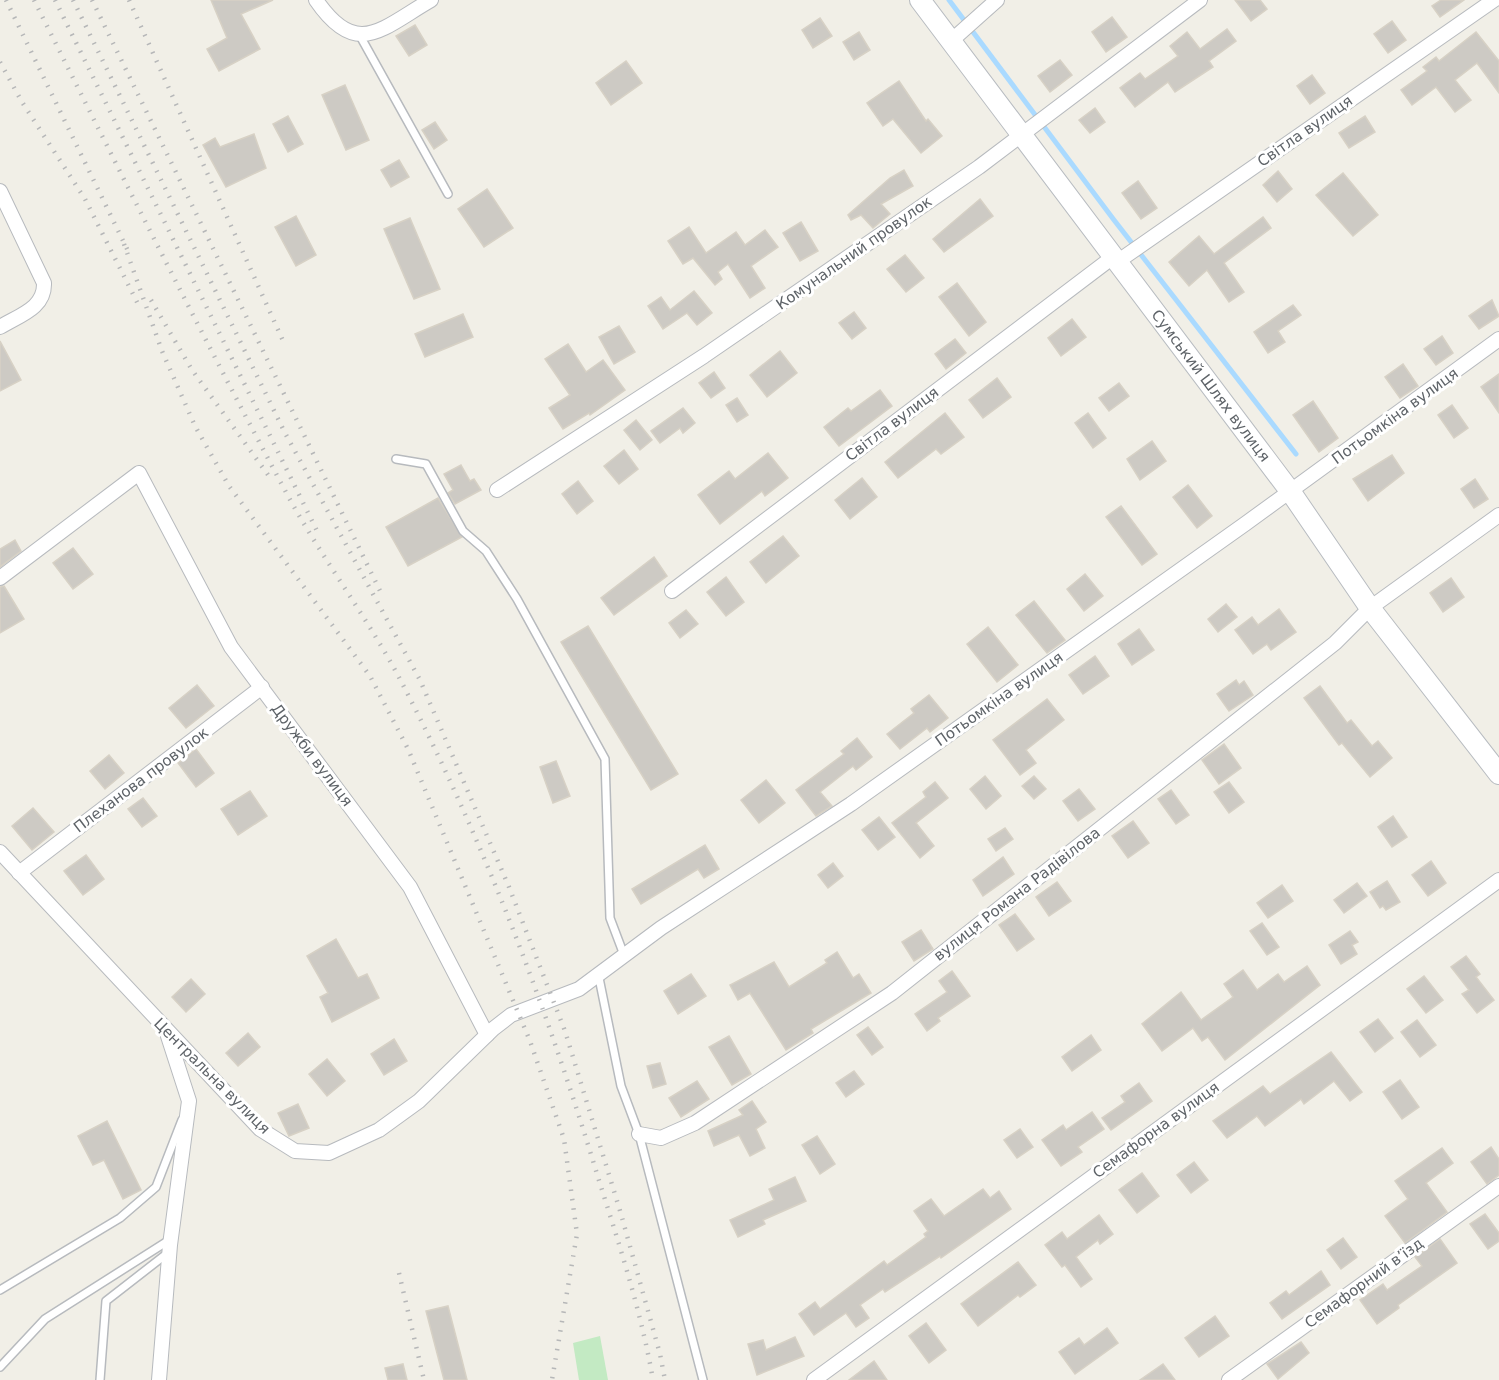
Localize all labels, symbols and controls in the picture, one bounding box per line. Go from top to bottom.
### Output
street label: Світла вулиця [1254,91,1356,171]
street label: Комунальний провулок [773,192,935,314]
street label: Сумський Шлях вулиця [1148,306,1274,465]
street label: Потьомкіна вулиця [1328,364,1462,468]
street label: Світла вулиця [842,383,942,465]
street label: Потьомкіна вулиця [932,648,1066,750]
street label: Дружби вулиця [268,700,356,810]
street label: Плеханова провулок [70,723,212,837]
street label: вулиця Романа Радівілова [930,823,1104,965]
street label: Центральна вулиця [150,1014,274,1138]
street label: Семафорна вулиця [1089,1078,1223,1182]
street label: Семафорний в’їзд [1301,1234,1427,1332]

